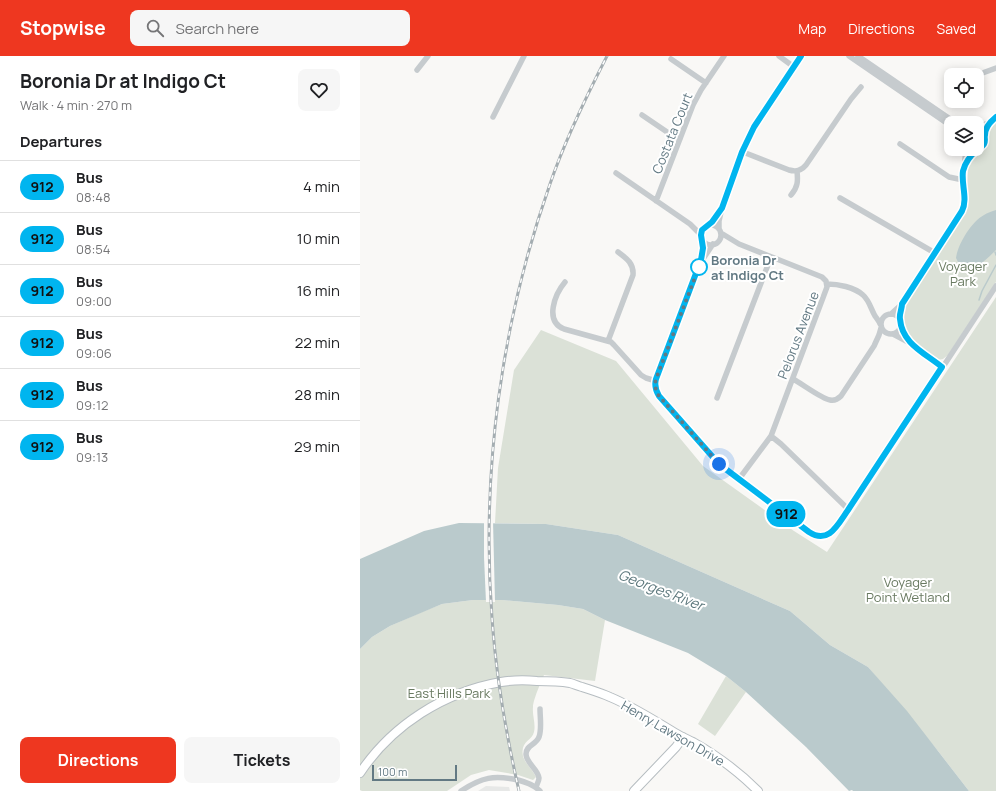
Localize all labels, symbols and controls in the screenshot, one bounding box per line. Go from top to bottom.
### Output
search box [130,10,410,46]
text: Stopwise [20,15,106,41]
icon: search [144,17,166,39]
text: Search here [176,18,259,39]
text: Map [798,19,826,38]
text: Directions [848,19,915,38]
text: Saved [937,19,976,38]
text: Boronia Dr at Indigo Ct [20,68,226,94]
map controls [944,68,984,156]
button: locate [944,68,984,108]
button: heart [298,69,340,111]
street label: Costata Court [648,90,696,176]
text: Walk · 4 min · 270 m [20,96,132,114]
button: layers [944,116,984,156]
text: Departures [20,131,102,152]
text: Bus [76,167,103,188]
text: 4 min [303,176,340,197]
text: 912 [30,177,54,196]
text: 08:48 [76,188,111,206]
text: Bus [76,219,103,240]
text: 10 min [297,228,340,249]
text: 912 [30,229,54,248]
text: 08:54 [76,240,111,258]
place label: Boronia Dr at Indigo Ct [711,251,784,284]
park label: Voyager Park [939,257,987,290]
marker: Boronia Dr at Indigo Ct [690,258,708,276]
text: Bus [76,271,103,292]
text: 16 min [297,280,340,301]
text: 912 [30,281,54,300]
street label: Pelorus Avenue [773,288,823,381]
text: 09:00 [76,292,112,310]
text: Bus [76,323,103,344]
text: 22 min [295,332,340,353]
text: 912 [30,333,54,352]
text: 09:06 [76,344,112,362]
text: Bus [76,375,103,396]
text: 28 min [295,384,340,405]
text: 912 [30,385,54,404]
text: 09:12 [76,396,108,414]
text: Bus [76,427,103,448]
text: 29 min [294,436,340,457]
text: 912 [30,437,54,456]
text: 09:13 [76,448,108,466]
your location [709,454,729,474]
line badge: 912 [763,501,809,527]
text: 912 [774,504,798,523]
water label: Georges River [616,565,708,615]
park label: Voyager Point Wetland [866,573,950,606]
park label: East Hills Park [408,684,491,702]
street label: Henry Lawson Drive [618,696,728,770]
button: Directions [20,737,176,783]
button: Tickets [184,737,340,783]
scale bar [372,763,457,782]
text: 100 m [378,764,407,779]

